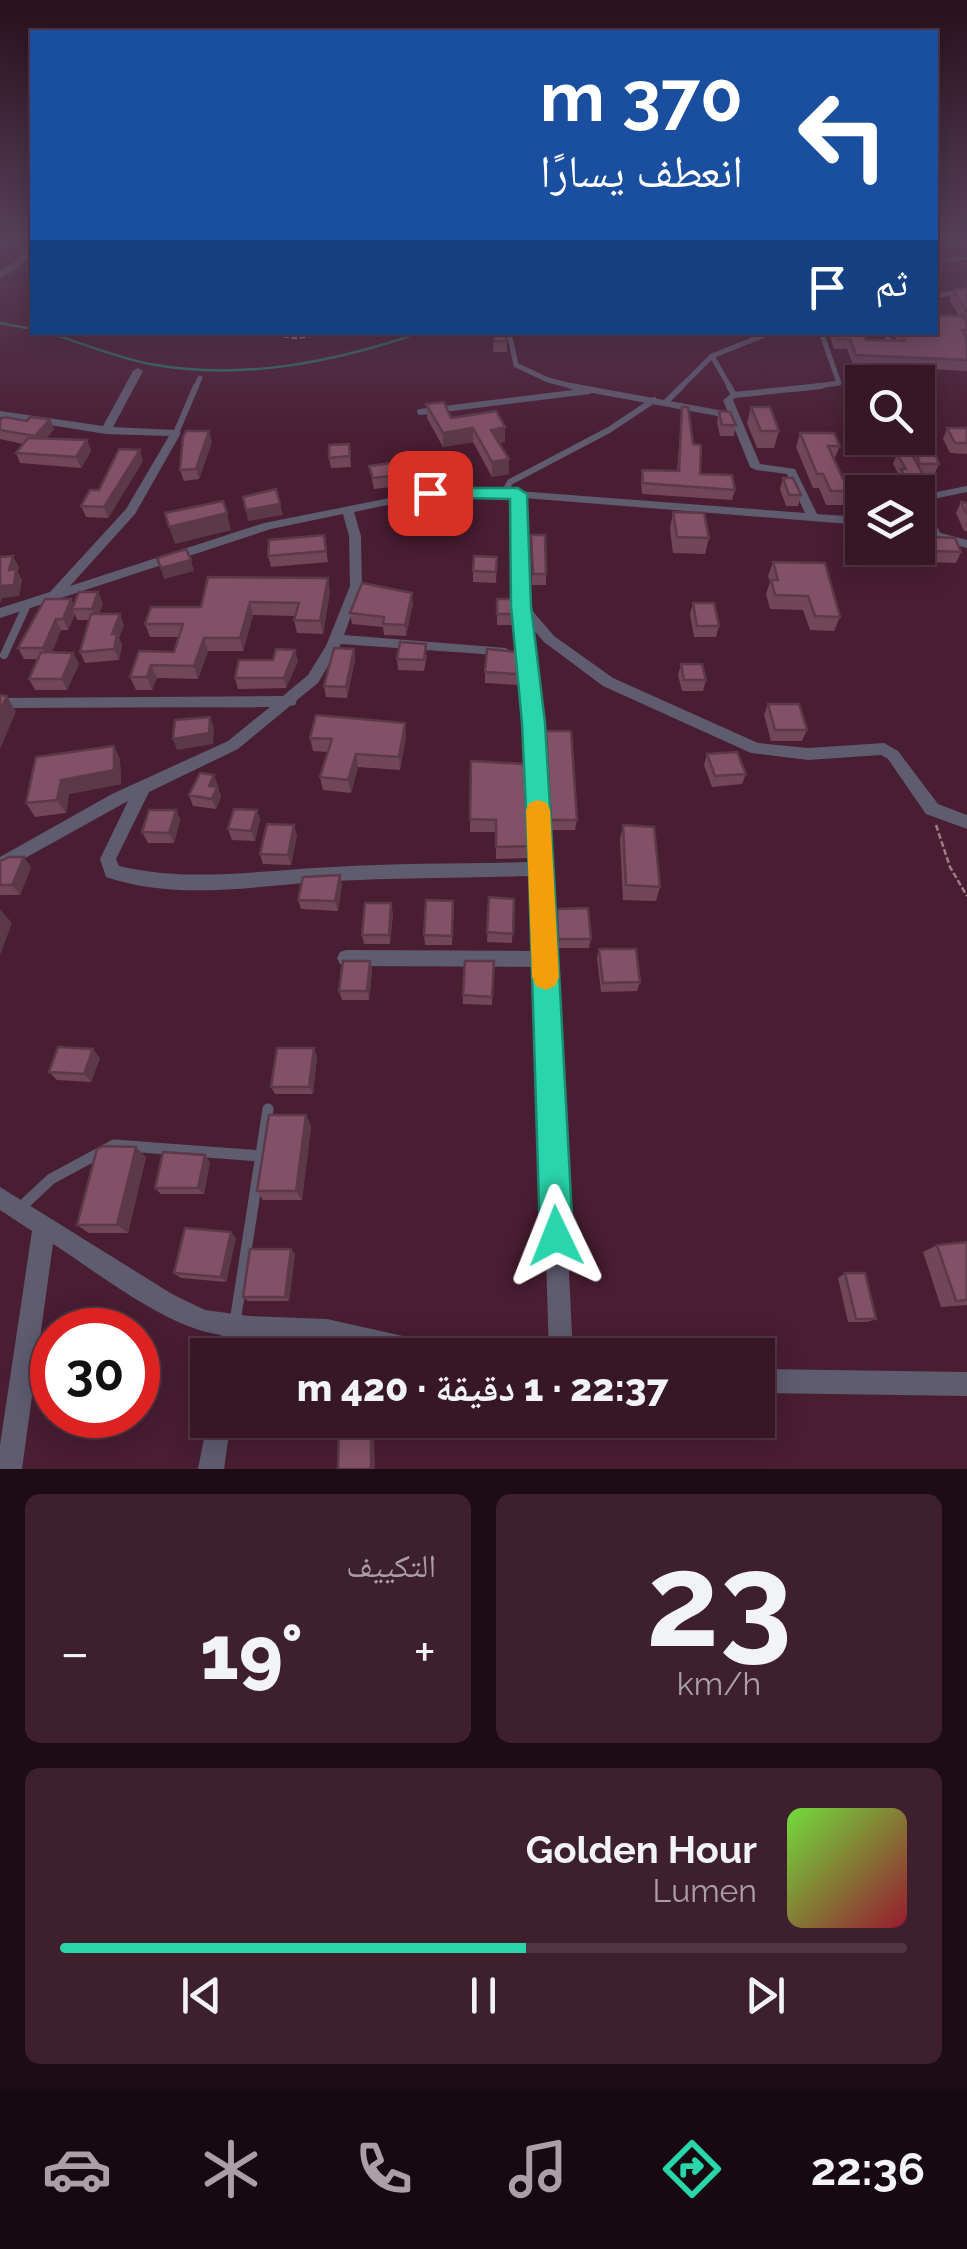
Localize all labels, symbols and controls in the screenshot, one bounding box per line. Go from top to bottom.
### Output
text: 370 m [540,55,743,137]
icon: left [778,70,908,200]
text: انعطف يسارًا [540,145,743,198]
icon: arrive [800,260,855,315]
text: ثم [875,260,908,305]
map controls [845,365,935,565]
button: search [845,365,935,455]
pin [388,451,473,536]
icon: arrive [403,466,458,521]
button: layers [845,475,935,565]
position arrow [504,1184,608,1288]
speed limit sign: 30 [30,1308,160,1438]
text: 22:37 · 1 دقيقة · 420 m [297,1365,668,1410]
text: 23 [646,1524,792,1676]
text: التكييف [346,1547,436,1584]
text: 19° [200,1608,303,1697]
text: − [60,1620,90,1685]
text: + [413,1620,436,1685]
text: km/h [677,1665,761,1702]
text: Golden Hour [526,1827,757,1872]
text: Lumen [653,1872,757,1909]
icon: previous [174,1968,229,2023]
icon: pause [456,1968,511,2023]
icon: next [738,1968,793,2023]
icon: car [42,2134,112,2204]
icon: climate [196,2134,266,2204]
icon: phone [349,2134,419,2204]
icon: music [503,2134,573,2204]
icon: directions [657,2134,727,2204]
text: 22:36 [811,2143,925,2196]

